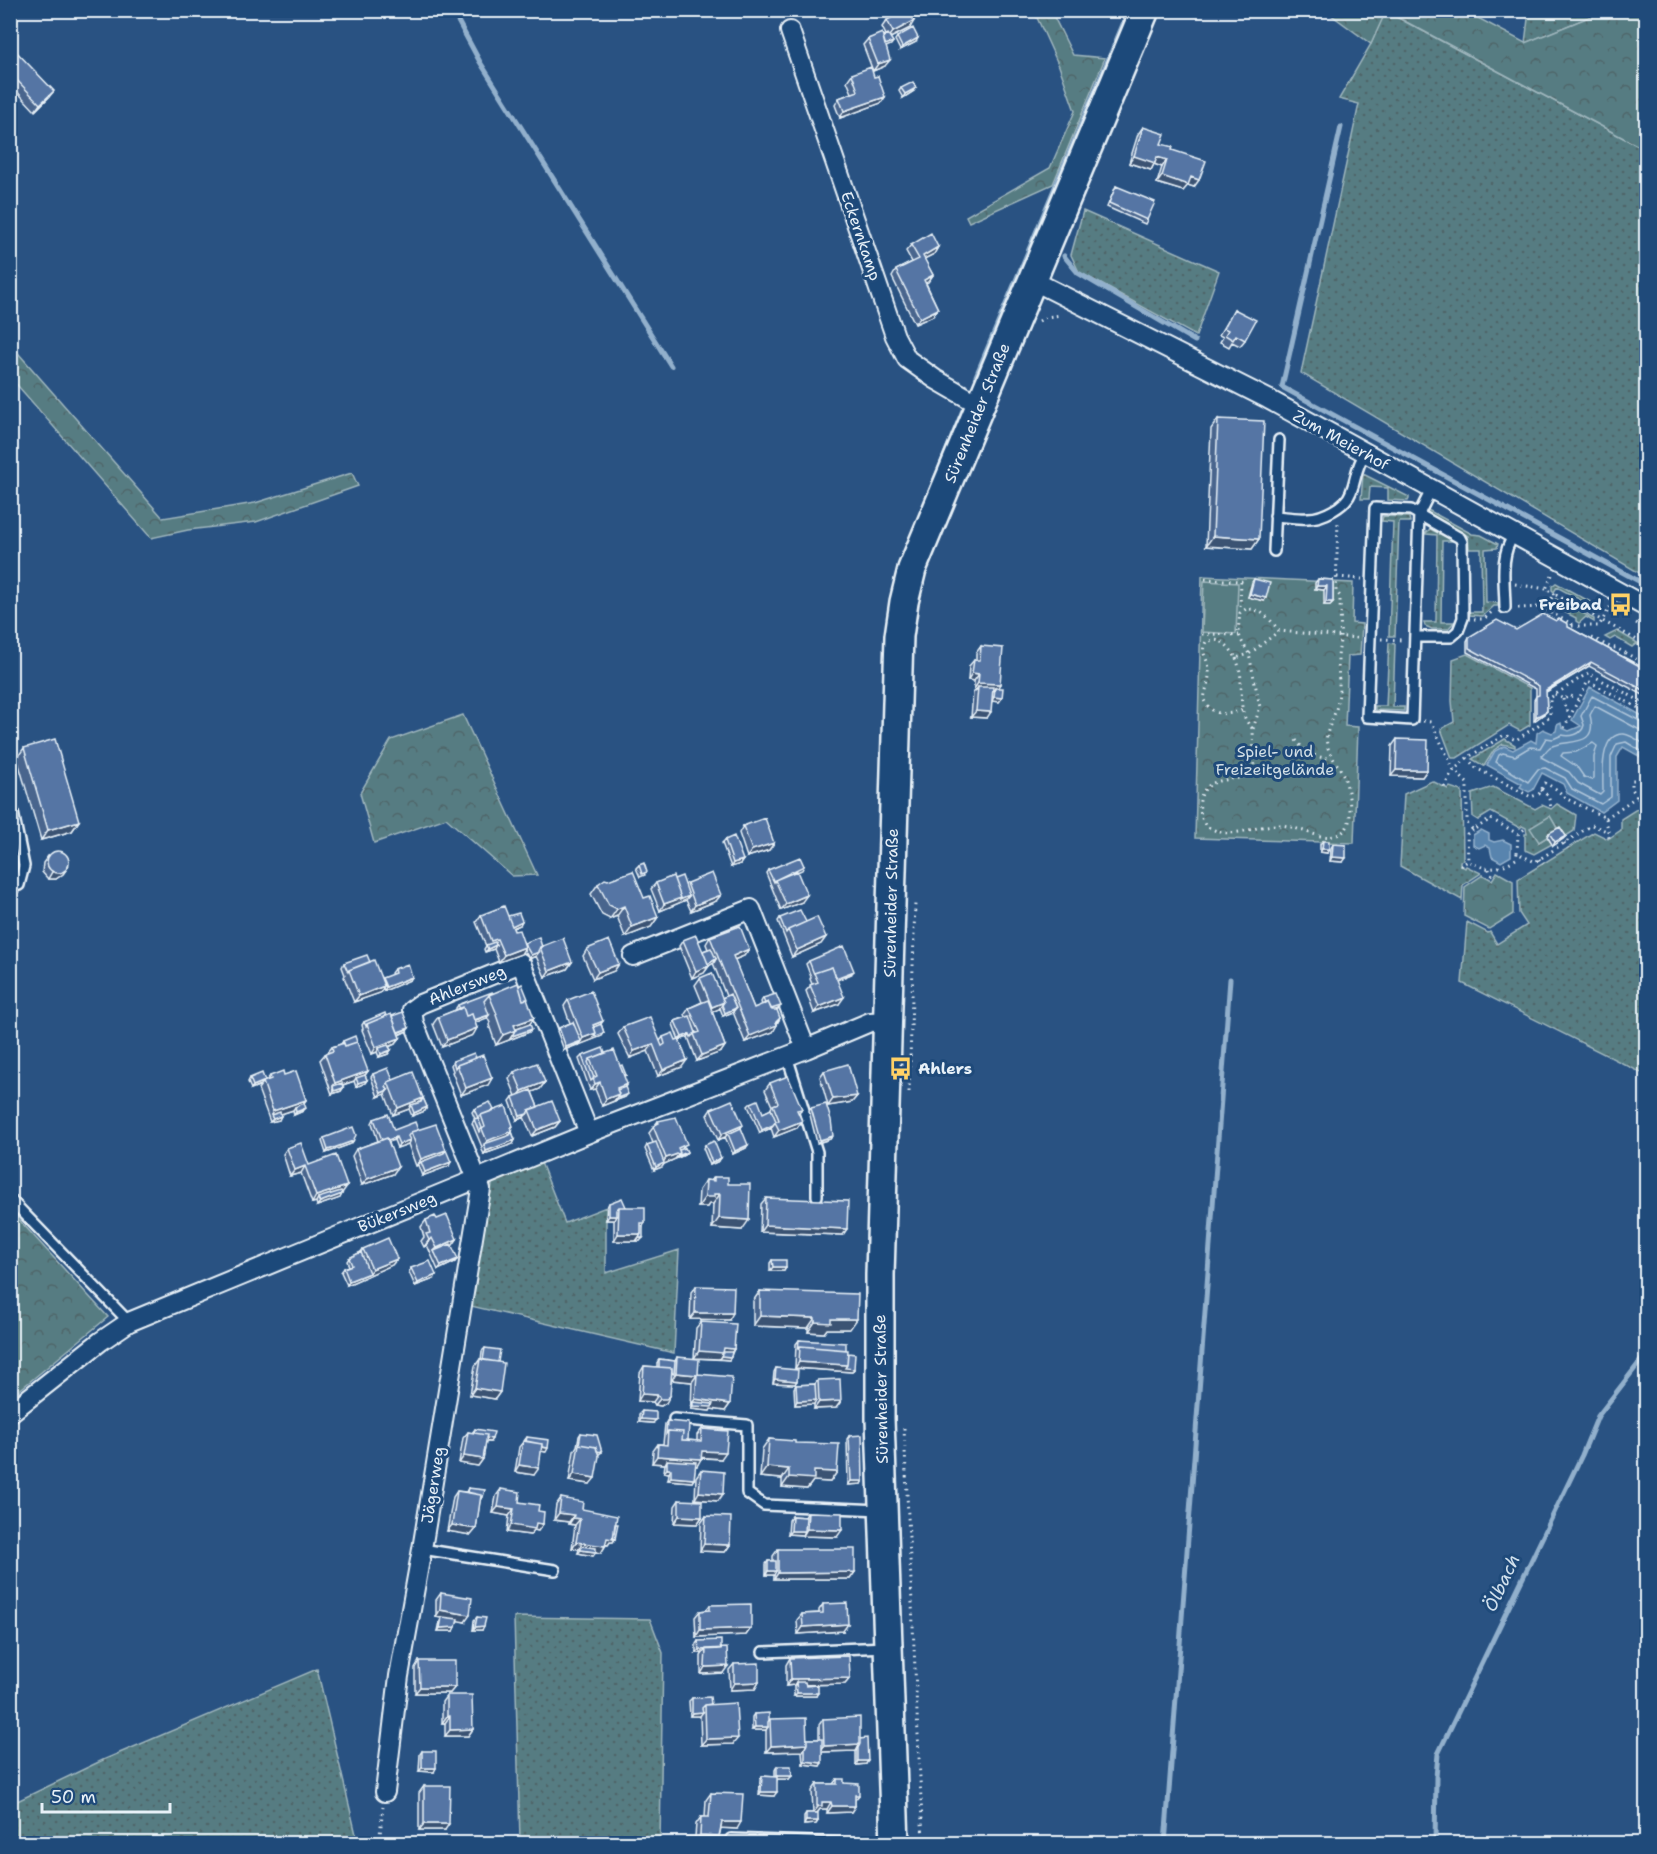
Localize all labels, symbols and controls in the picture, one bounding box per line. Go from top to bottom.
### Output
street label: Eckernkamp [836,189,886,283]
street label: Sürenheider Straße [939,340,1015,486]
street label: Zum Meierhof [1289,405,1394,476]
bus stop icon: Freibad [1607,591,1633,617]
place label: Freibad [1539,594,1602,615]
park label: Spiel- und Freizeitgelände [1216,741,1334,780]
street label: Sürenheider Straße [879,828,903,978]
street label: Ahlersweg [425,960,509,1010]
bus stop icon: Ahlers [887,1055,913,1081]
place label: Ahlers [918,1058,972,1079]
street label: Bükersweg [355,1187,440,1237]
street label: Sürenheider Straße [869,1314,893,1464]
street label: Jägerweg [417,1445,449,1525]
water label: Ölbach [1478,1550,1526,1616]
scale bar [42,1776,170,1814]
text: 50 m [51,1785,96,1809]

